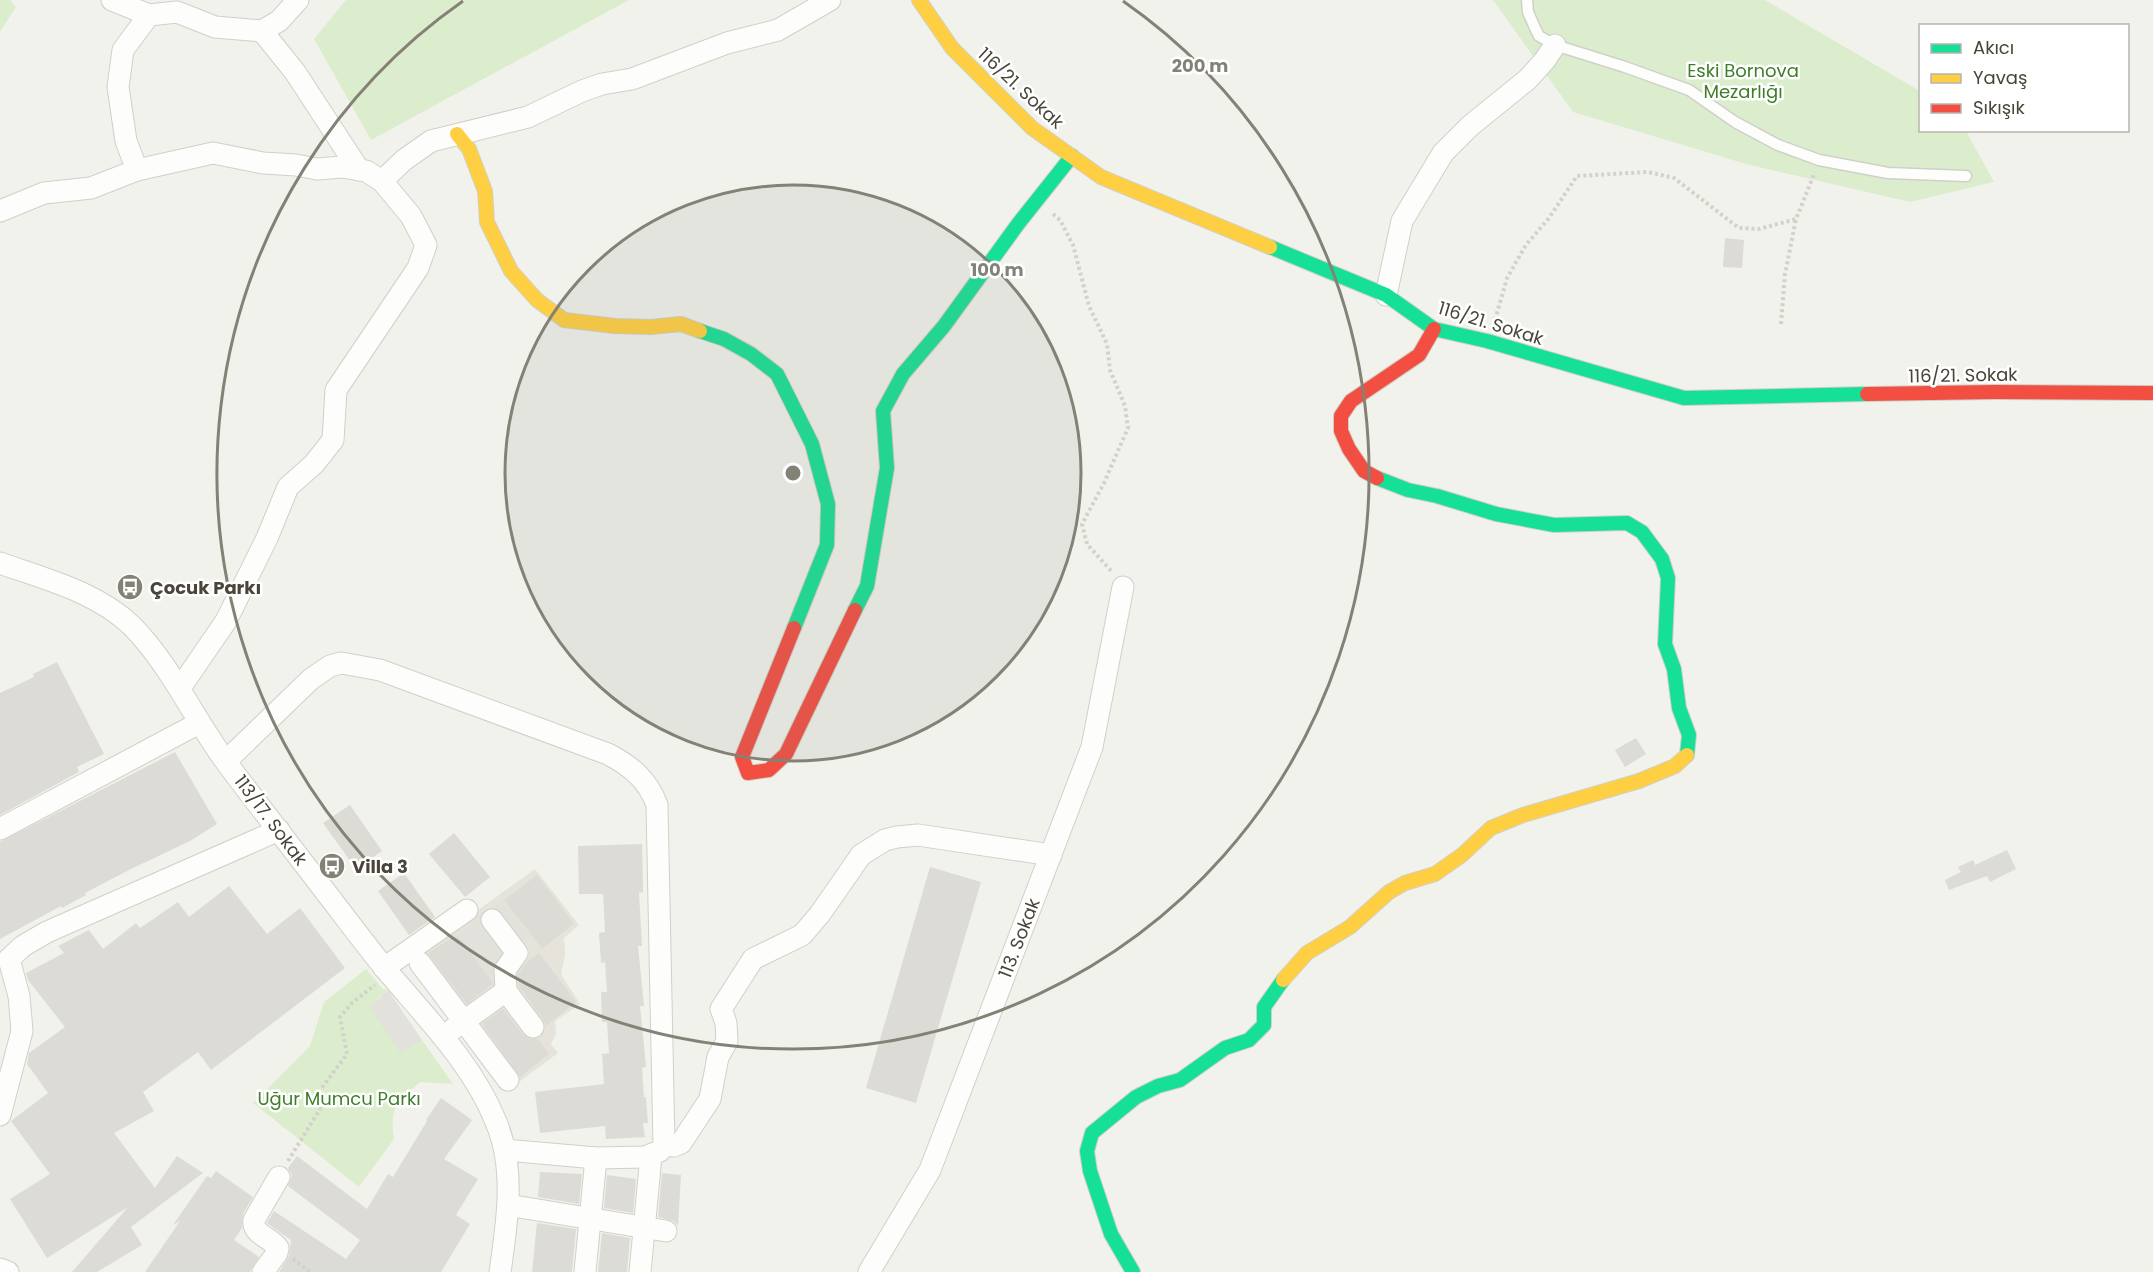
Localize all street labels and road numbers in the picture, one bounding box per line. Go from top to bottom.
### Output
street label: 116/21. Sokak [973,42,1070,135]
street label: 116/21. Sokak [1435,295,1547,351]
street label: 116/21. Sokak [1908,362,2018,388]
street label: 113/17. Sokak [229,769,314,871]
street label: 113. Sokak [992,894,1046,981]

